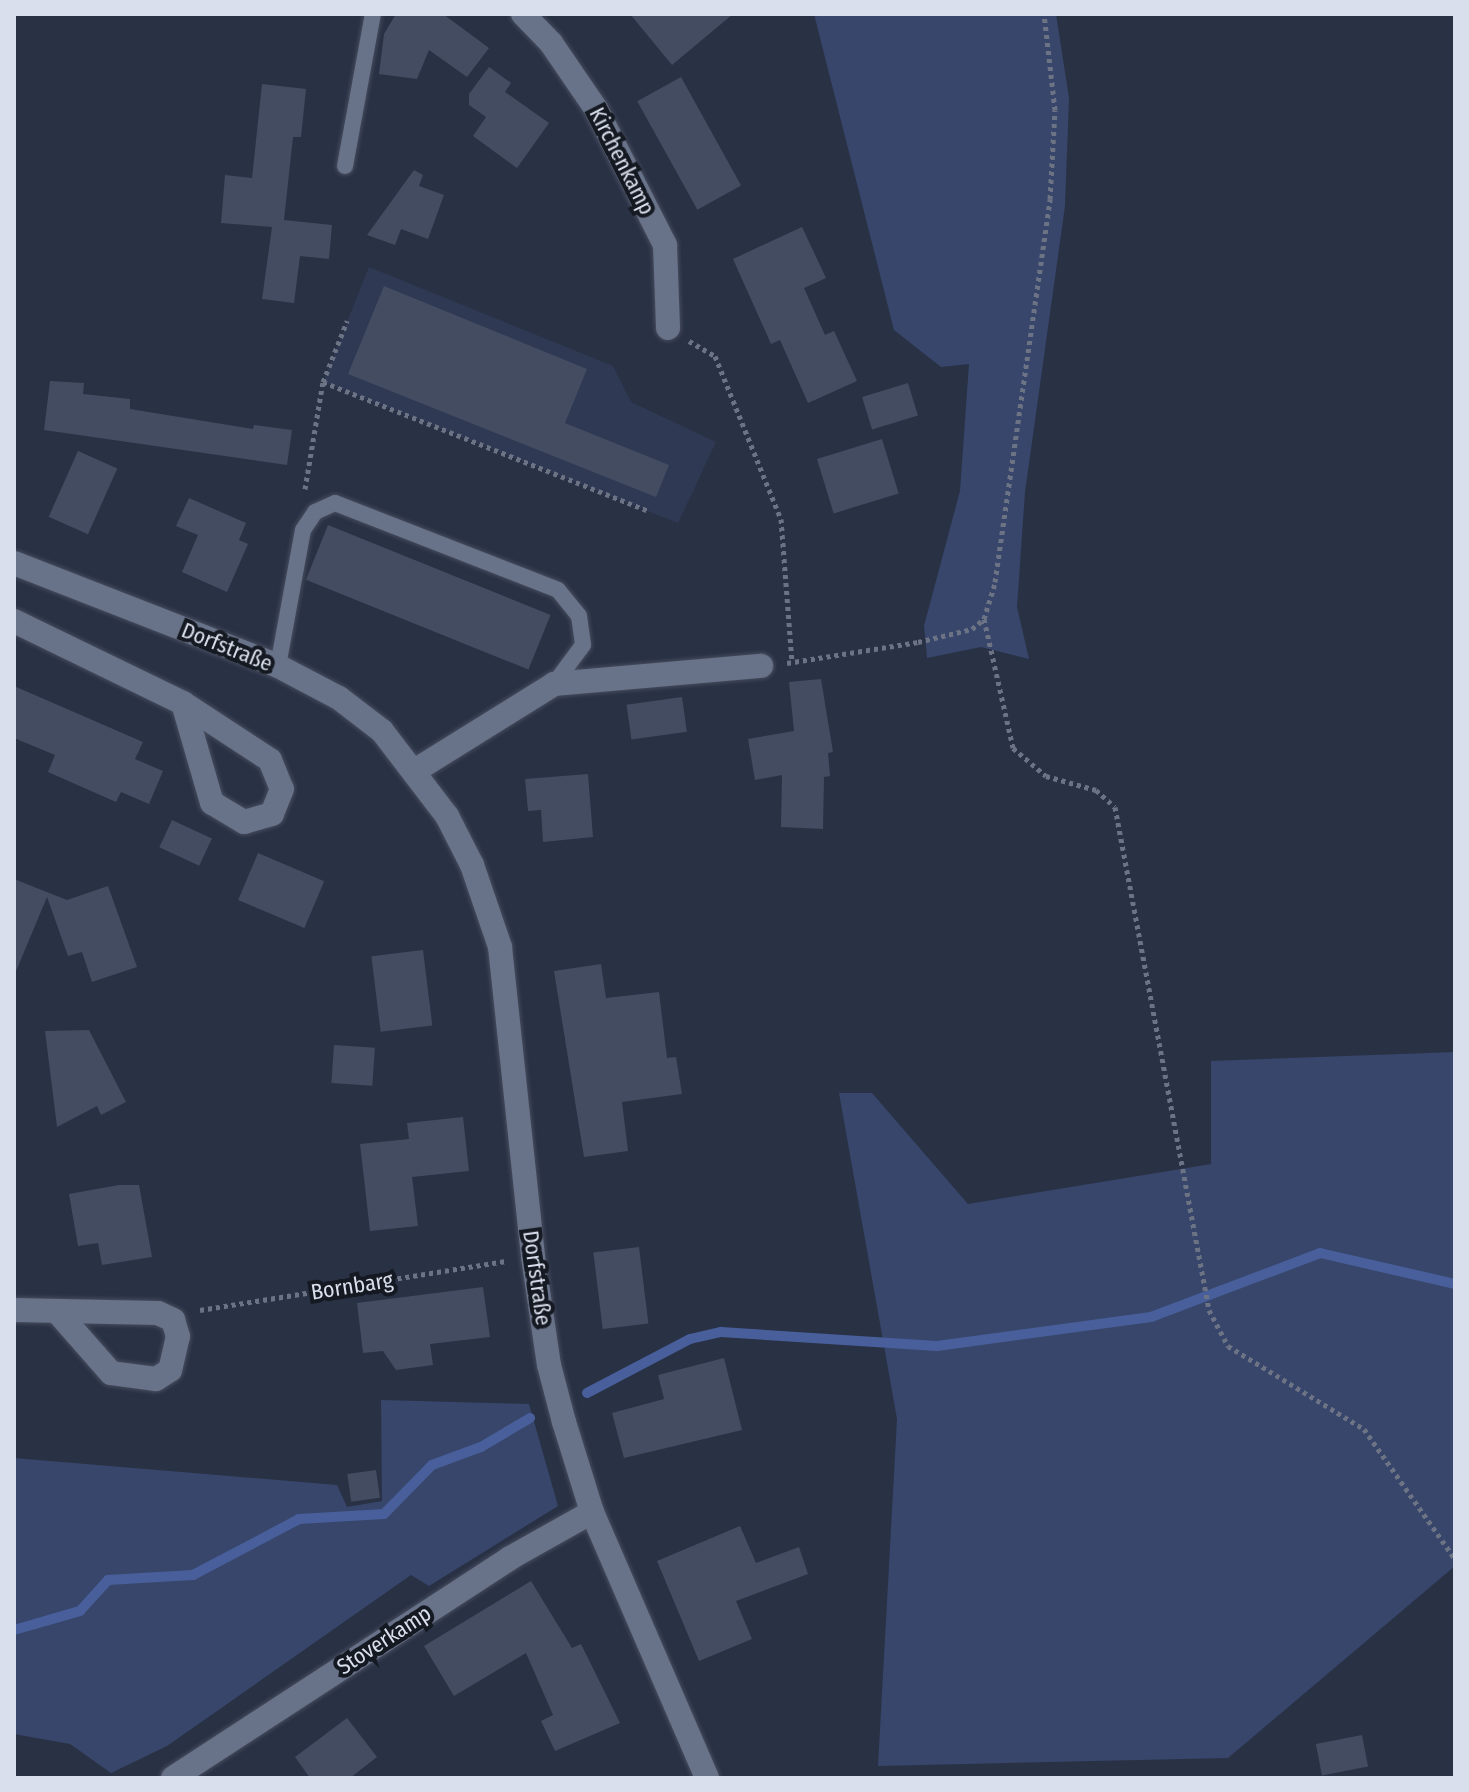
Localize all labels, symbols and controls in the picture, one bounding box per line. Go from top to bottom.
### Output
street label: Kirchenkamp [584,103,660,219]
street label: Dorfstraße [178,617,276,677]
street label: Dorfstraße [517,1229,557,1327]
street label: Bornbarg [309,1266,395,1306]
street label: Stoverkamp [332,1600,436,1680]

